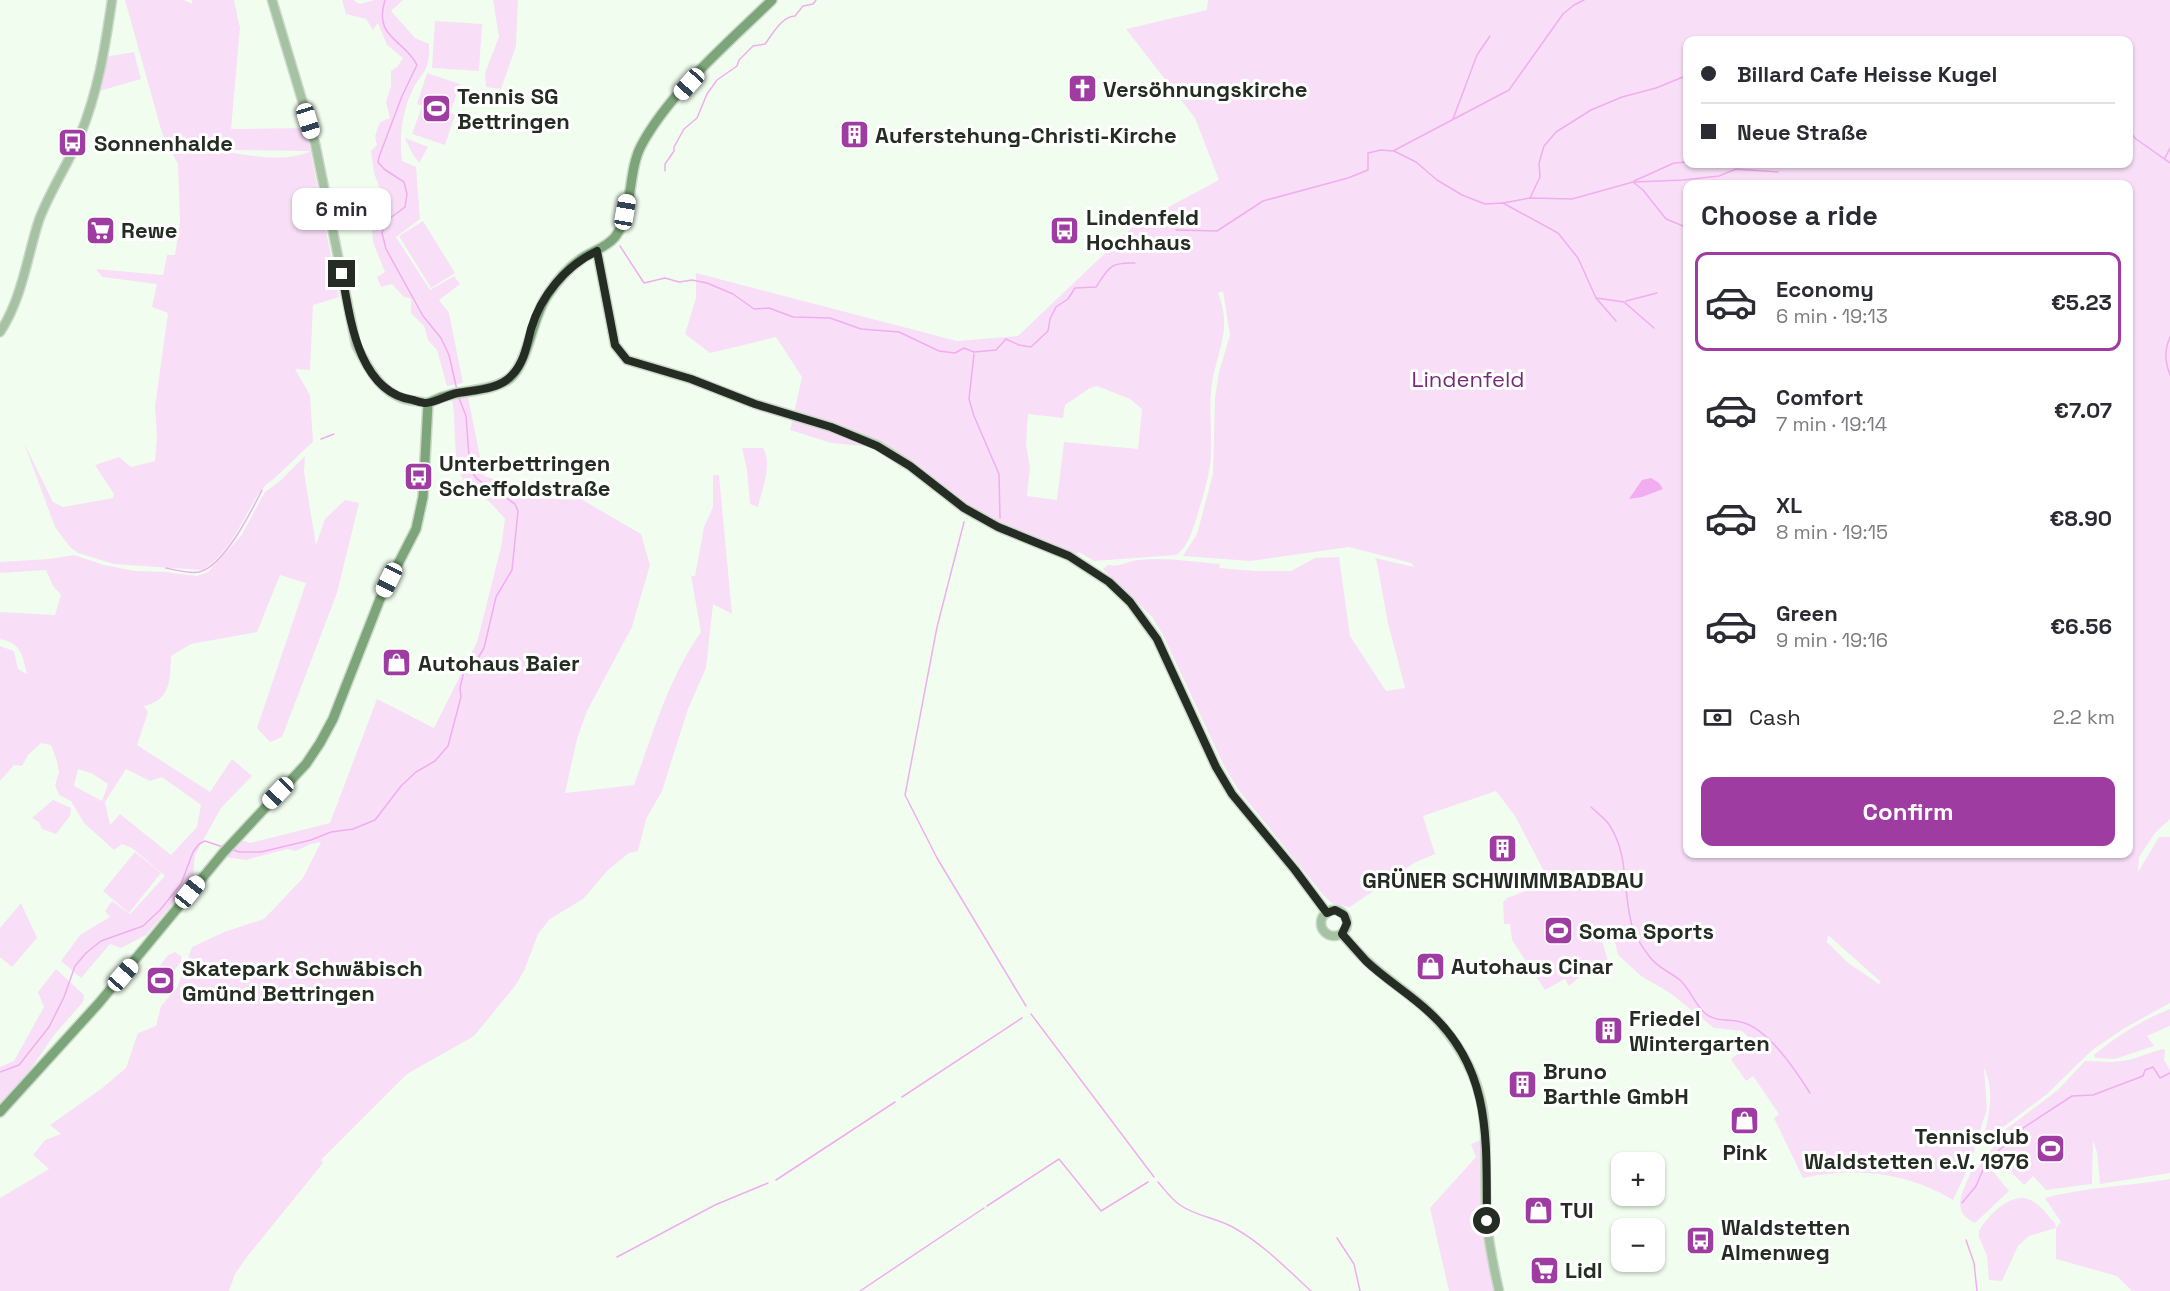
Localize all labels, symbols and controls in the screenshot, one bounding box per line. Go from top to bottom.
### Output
text: Billard Cafe Heisse Kugel [1737,60,1997,88]
car [670,65,708,103]
church icon: Versöhnungskirche [1066,73,1098,105]
place label: Versöhnungskirche [1103,75,1307,103]
place label: Tennis SG Bettringen [457,82,570,135]
sports icon: Tennis SG Bettringen [420,93,452,125]
car [294,101,322,141]
text: Neue Straße [1737,118,1868,146]
building icon: Auferstehung-Christi-Kirche [838,119,870,151]
place label: Auferstehung-Christi-Kirche [875,121,1177,149]
bus stop icon: Sonnenhalde [57,127,89,159]
place label: Sonnenhalde [94,129,233,157]
callout: 6 min [292,187,392,229]
car [613,193,637,231]
text: 6 min [315,196,368,222]
text: Choose a ride [1701,198,1878,233]
place label: Lindenfeld Hochhaus [1086,203,1199,256]
supermarket icon: Rewe [84,214,116,246]
bus stop icon: Lindenfeld Hochhaus [1049,214,1081,246]
place label: Rewe [121,216,177,244]
route end [328,260,355,287]
icon: car [1704,275,1758,329]
text: Economy [1776,275,1874,303]
text: €5.23 [2051,288,2112,316]
text: 6 min · 19:13 [1776,303,1888,329]
park label: Lindenfeld [1411,365,1525,393]
icon: car [1704,383,1758,437]
text: Comfort [1776,383,1864,411]
text: €7.07 [2054,396,2112,424]
text: 7 min · 19:14 [1776,411,1887,437]
place label: Unterbettringen Scheffoldstraße [439,449,610,502]
bus stop icon: Unterbettringen Scheffoldstraße [402,460,434,492]
icon: car [1704,491,1758,545]
text: XL [1776,491,1802,519]
text: €8.90 [2050,504,2112,532]
text: 8 min · 19:15 [1776,519,1888,545]
car [373,560,405,600]
icon: car [1704,599,1758,653]
text: Green [1776,599,1838,627]
text: €6.56 [2050,612,2112,640]
text: 9 min · 19:16 [1776,627,1888,653]
shop icon: Autohaus Baier [381,647,413,679]
place label: Autohaus Baier [418,649,580,677]
icon: cash [1701,701,1734,734]
text: Cash [1749,703,1801,731]
text: 2.2 km [2053,704,2115,730]
car [259,774,297,812]
button: Confirm [1701,777,2115,846]
building icon: GRÜNER SCHWIMMBADBAU [1487,832,1519,864]
place label: GRÜNER SCHWIMMBADBAU [1362,866,1644,894]
car [172,872,208,912]
sports icon: Soma Sports [1542,915,1574,947]
place label: Soma Sports [1579,917,1714,945]
shop icon: Autohaus Cinar [1414,950,1446,982]
place label: Autohaus Cinar [1451,952,1614,980]
place label: Skatepark Schwäbisch Gmünd Bettringen [182,954,423,1007]
car [104,956,142,994]
sports icon: Skatepark Schwäbisch Gmünd Bettringen [145,965,177,997]
place label: Friedel Wintergarten [1629,1004,1770,1057]
building icon: Friedel Wintergarten [1592,1015,1624,1047]
place label: Bruno Barthle GmbH [1543,1057,1689,1110]
building icon: Bruno Barthle GmbH [1506,1068,1538,1100]
shop icon: Pink [1729,1104,1761,1136]
place label: Tennisclub Waldstetten e.V. 1976 [1804,1122,2029,1175]
sports icon: Tennisclub Waldstetten e.V. 1976 [2034,1133,2066,1165]
place label: Pink [1722,1138,1768,1166]
map controls [1611,1152,1665,1272]
button: + [1611,1152,1665,1206]
shop icon: TUI [1523,1194,1555,1226]
place label: TUI [1560,1196,1594,1224]
route start [1473,1207,1500,1234]
place label: Waldstetten Almenweg [1721,1213,1850,1266]
button: − [1611,1218,1665,1272]
bus stop icon: Waldstetten Almenweg [1684,1224,1716,1256]
supermarket icon: Lidl [1528,1254,1560,1286]
place label: Lidl [1565,1256,1603,1284]

